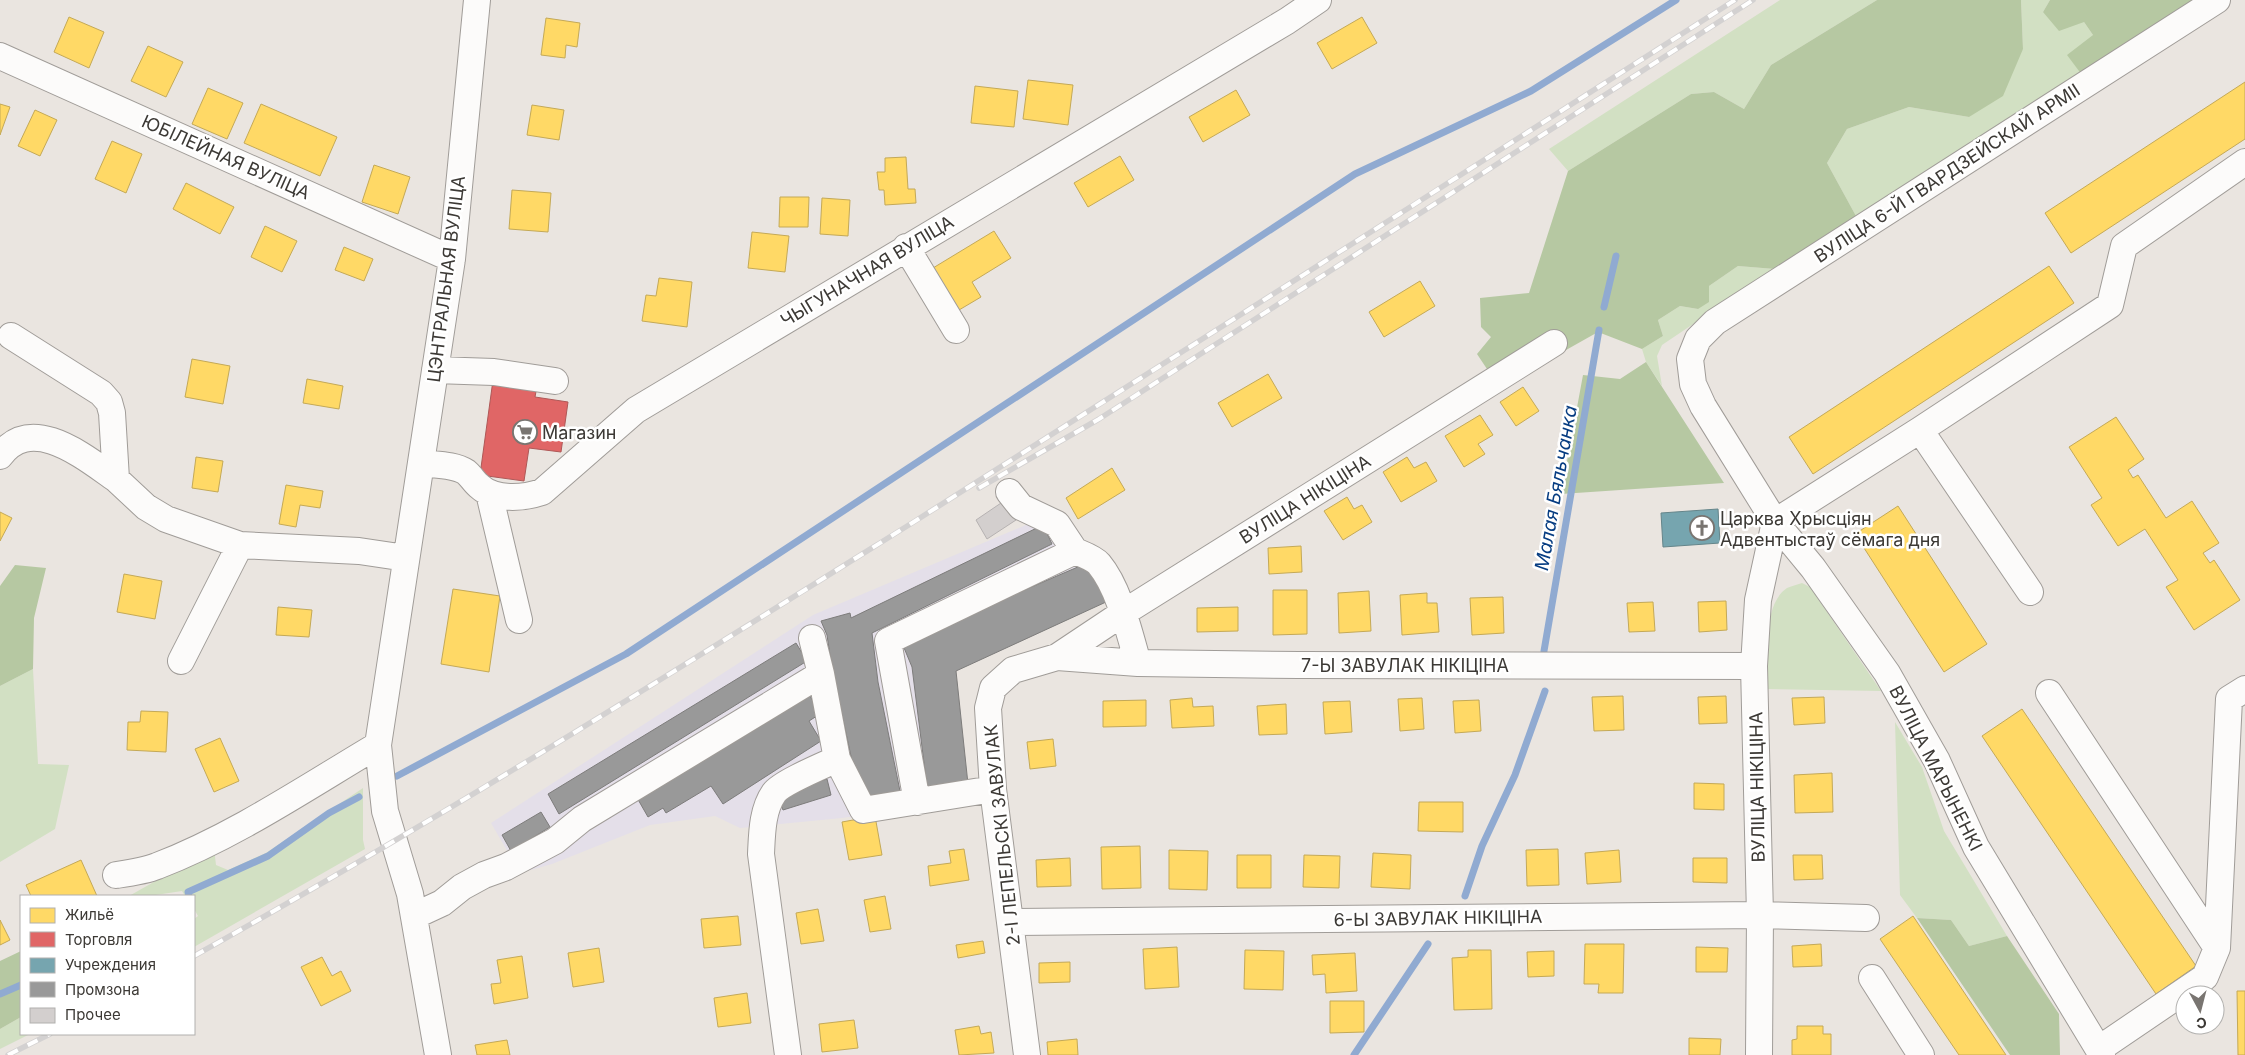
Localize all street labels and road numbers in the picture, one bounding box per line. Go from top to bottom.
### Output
street label: ВУЛІЦА 6-Й ГВАРДЗЕЙСКАЙ АРМІІ [1810,78,2084,267]
street label: ЮБІЛЕЙНАЯ ВУЛІЦА [139,110,314,204]
street label: ЦЭНТРАЛЬНАЯ ВУЛІЦА [423,174,469,384]
street label: ЧЫГУНАЧНАЯ ВУЛІЦА [777,211,957,331]
street label: ВУЛІЦА НІКІЦІНА [1236,450,1374,548]
street label: 7-Ы ЗАВУЛАК НІКІЦІНА [1301,655,1509,676]
street label: ВУЛІЦА МАРЫНЕНКІ [1885,682,1987,854]
street label: ВУЛІЦА НІКІЦІНА [1745,712,1769,862]
street label: 2-І ЛЕПЕЛЬСКІ ЗАВУЛАК [980,723,1024,947]
street label: 6-Ы ЗАВУЛАК НІКІЦІНА [1333,906,1543,930]

